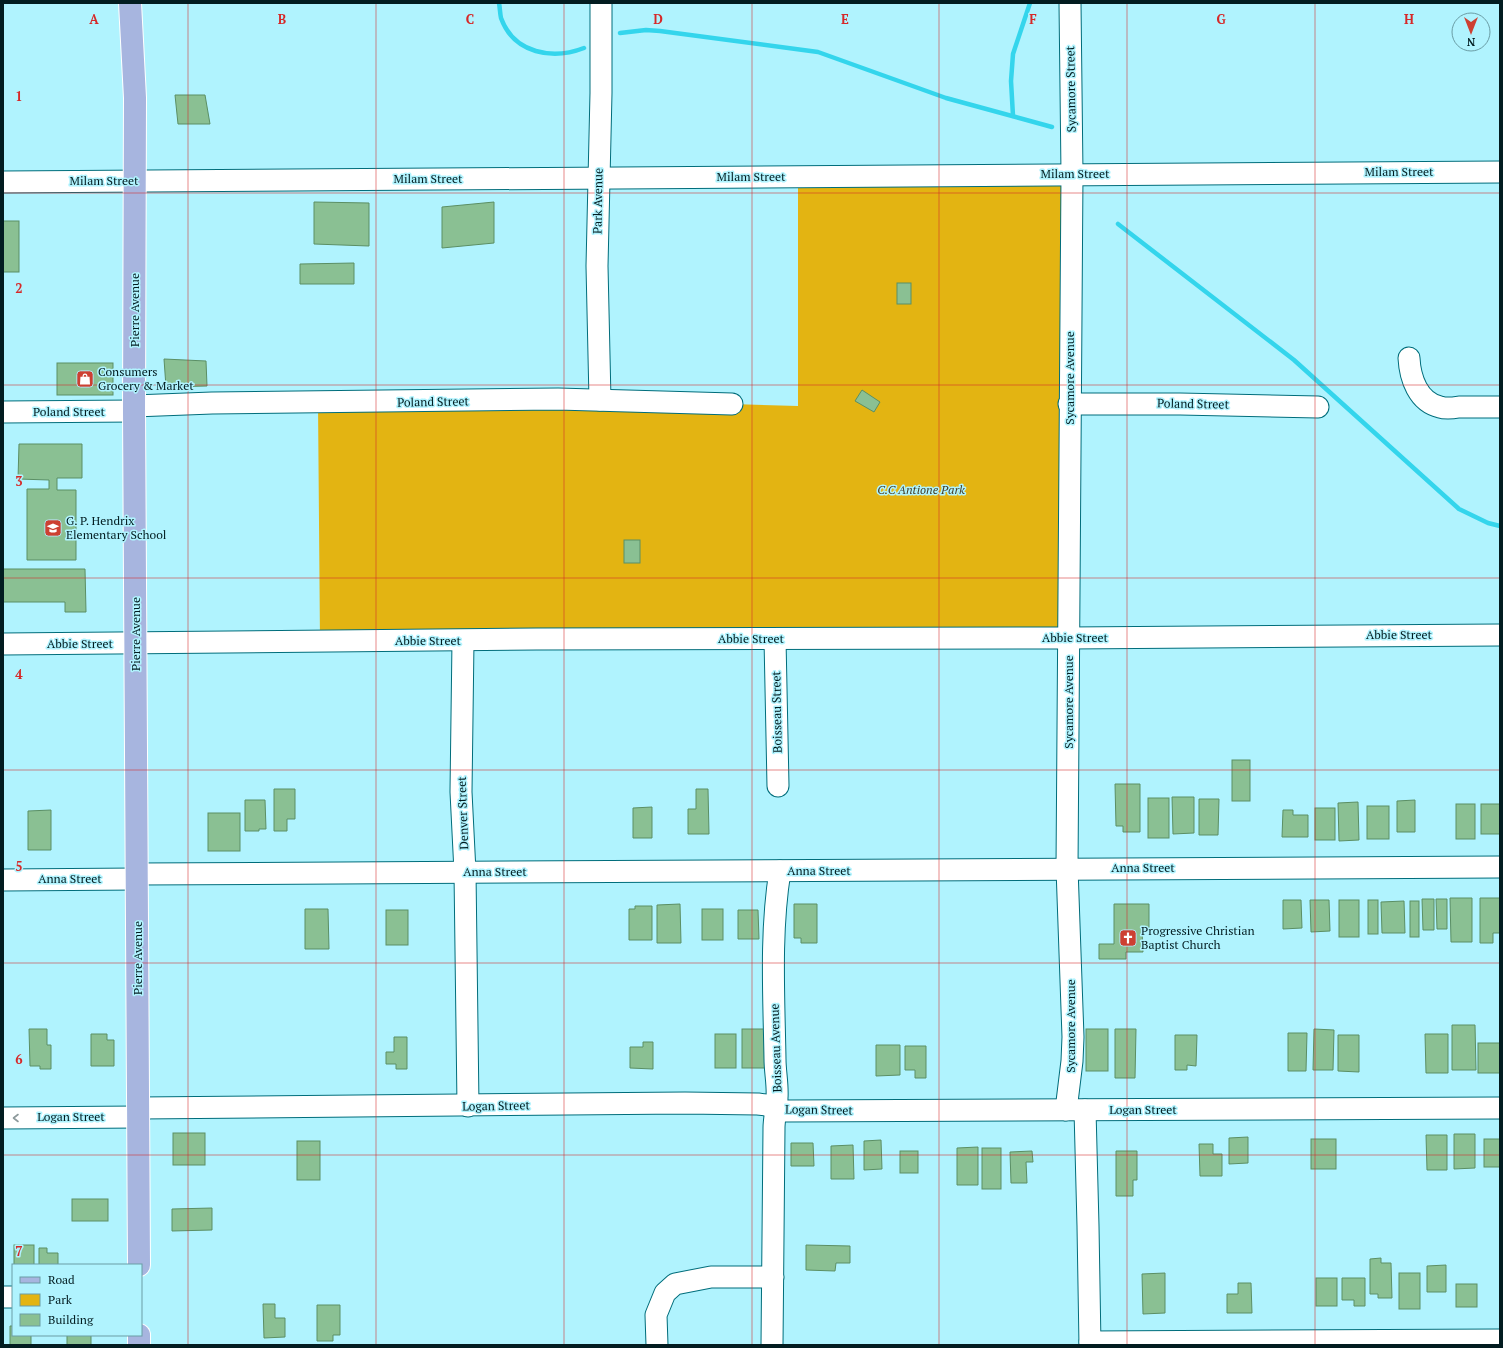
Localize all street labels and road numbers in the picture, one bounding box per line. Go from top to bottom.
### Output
street label: Sycamore Street [1062,45,1079,132]
street label: Milam Street [1365,164,1434,179]
street label: Milam Street [1041,166,1110,181]
street label: Park Avenue [589,168,606,234]
street label: Milam Street [717,169,786,184]
street label: Milam Street [394,171,463,186]
street label: Milam Street [70,173,139,188]
street label: Pierre Avenue [127,273,142,347]
street label: Sycamore Avenue [1062,331,1077,425]
street label: Poland Street [397,393,470,410]
street label: Poland Street [1157,395,1230,412]
street label: Poland Street [33,404,105,419]
street label: Pierre Avenue [128,597,143,671]
street label: Abbie Street [1366,627,1432,642]
street label: Abbie Street [1042,630,1108,645]
street label: Abbie Street [718,631,784,646]
street label: Abbie Street [395,633,461,648]
street label: Abbie Street [47,636,113,651]
street label: Sycamore Avenue [1061,655,1076,749]
street label: Boisseau Street [768,670,785,753]
street label: Denver Street [454,776,471,850]
street label: Anna Street [1111,860,1175,875]
street label: Anna Street [787,863,851,878]
street label: Anna Street [463,864,527,879]
street label: Anna Street [38,871,102,886]
street label: Pierre Avenue [130,921,145,995]
street label: Sycamore Avenue [1063,979,1078,1073]
street label: Boisseau Avenue [766,1003,785,1093]
street label: Logan Street [462,1097,530,1114]
street label: Logan Street [785,1101,854,1118]
street label: Logan Street [1109,1102,1177,1117]
street label: Logan Street [37,1109,105,1124]

